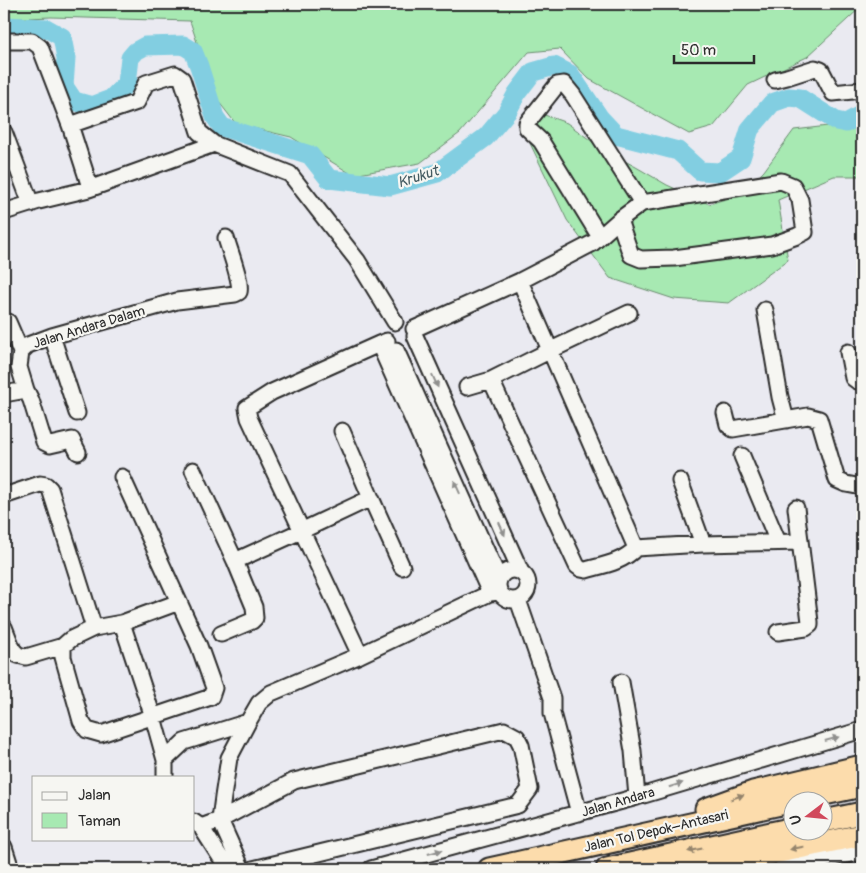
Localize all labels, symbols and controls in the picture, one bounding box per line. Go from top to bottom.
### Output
scale bar [674,32,754,64]
text: 50 m [681,41,716,60]
water label: Krukut [395,161,443,192]
street label: Jalan Andara Dalam [31,302,147,352]
one-way arrow [432,374,440,388]
one-way arrow [453,480,461,494]
one-way arrow [498,522,506,536]
one-way arrow [825,734,840,742]
legend [32,776,195,840]
one-way arrow [669,780,684,788]
street label: Jalan Andara [579,783,657,821]
text: Jalan [78,786,111,805]
north arrow [784,790,834,840]
one-way arrow [730,793,745,800]
street label: Jalan Tol Depok–Antasari [582,806,730,856]
text: Taman [78,812,121,831]
text: U [787,813,805,826]
one-way arrow [789,845,805,853]
one-way arrow [687,846,702,854]
one-way arrow [428,848,443,856]

